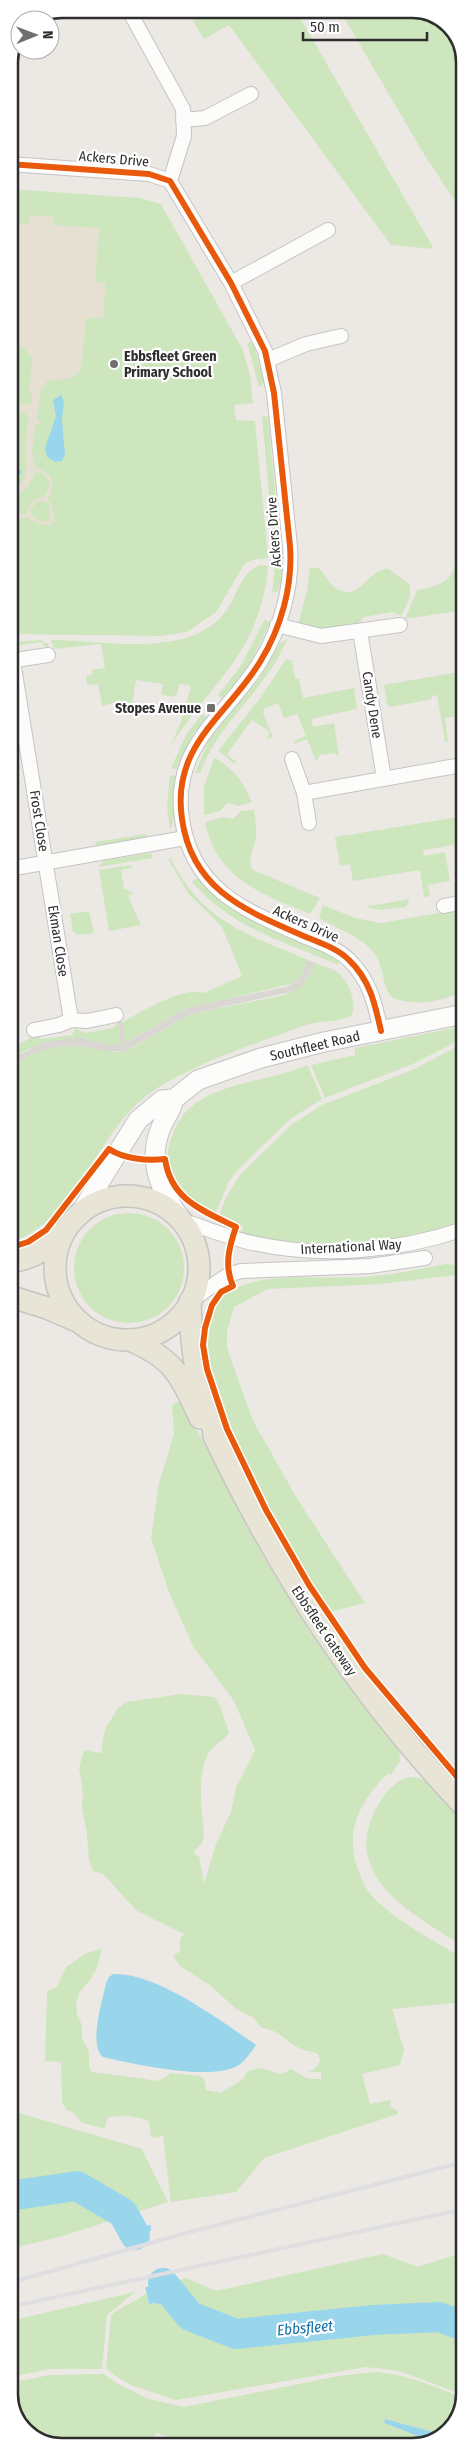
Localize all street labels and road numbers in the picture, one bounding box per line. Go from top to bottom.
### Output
street label: Ackers Drive [78,147,150,171]
street label: Ackers Drive [263,496,285,568]
street label: Candy Dene [358,670,386,740]
street label: Frost Close [26,789,52,853]
street label: Ackers Drive [270,902,342,946]
street label: Ekman Close [44,904,72,978]
street label: Southfleet Road [268,1027,362,1065]
street label: International Way [300,1236,403,1258]
street label: Ebbsfleet Gateway [288,1583,361,1680]

